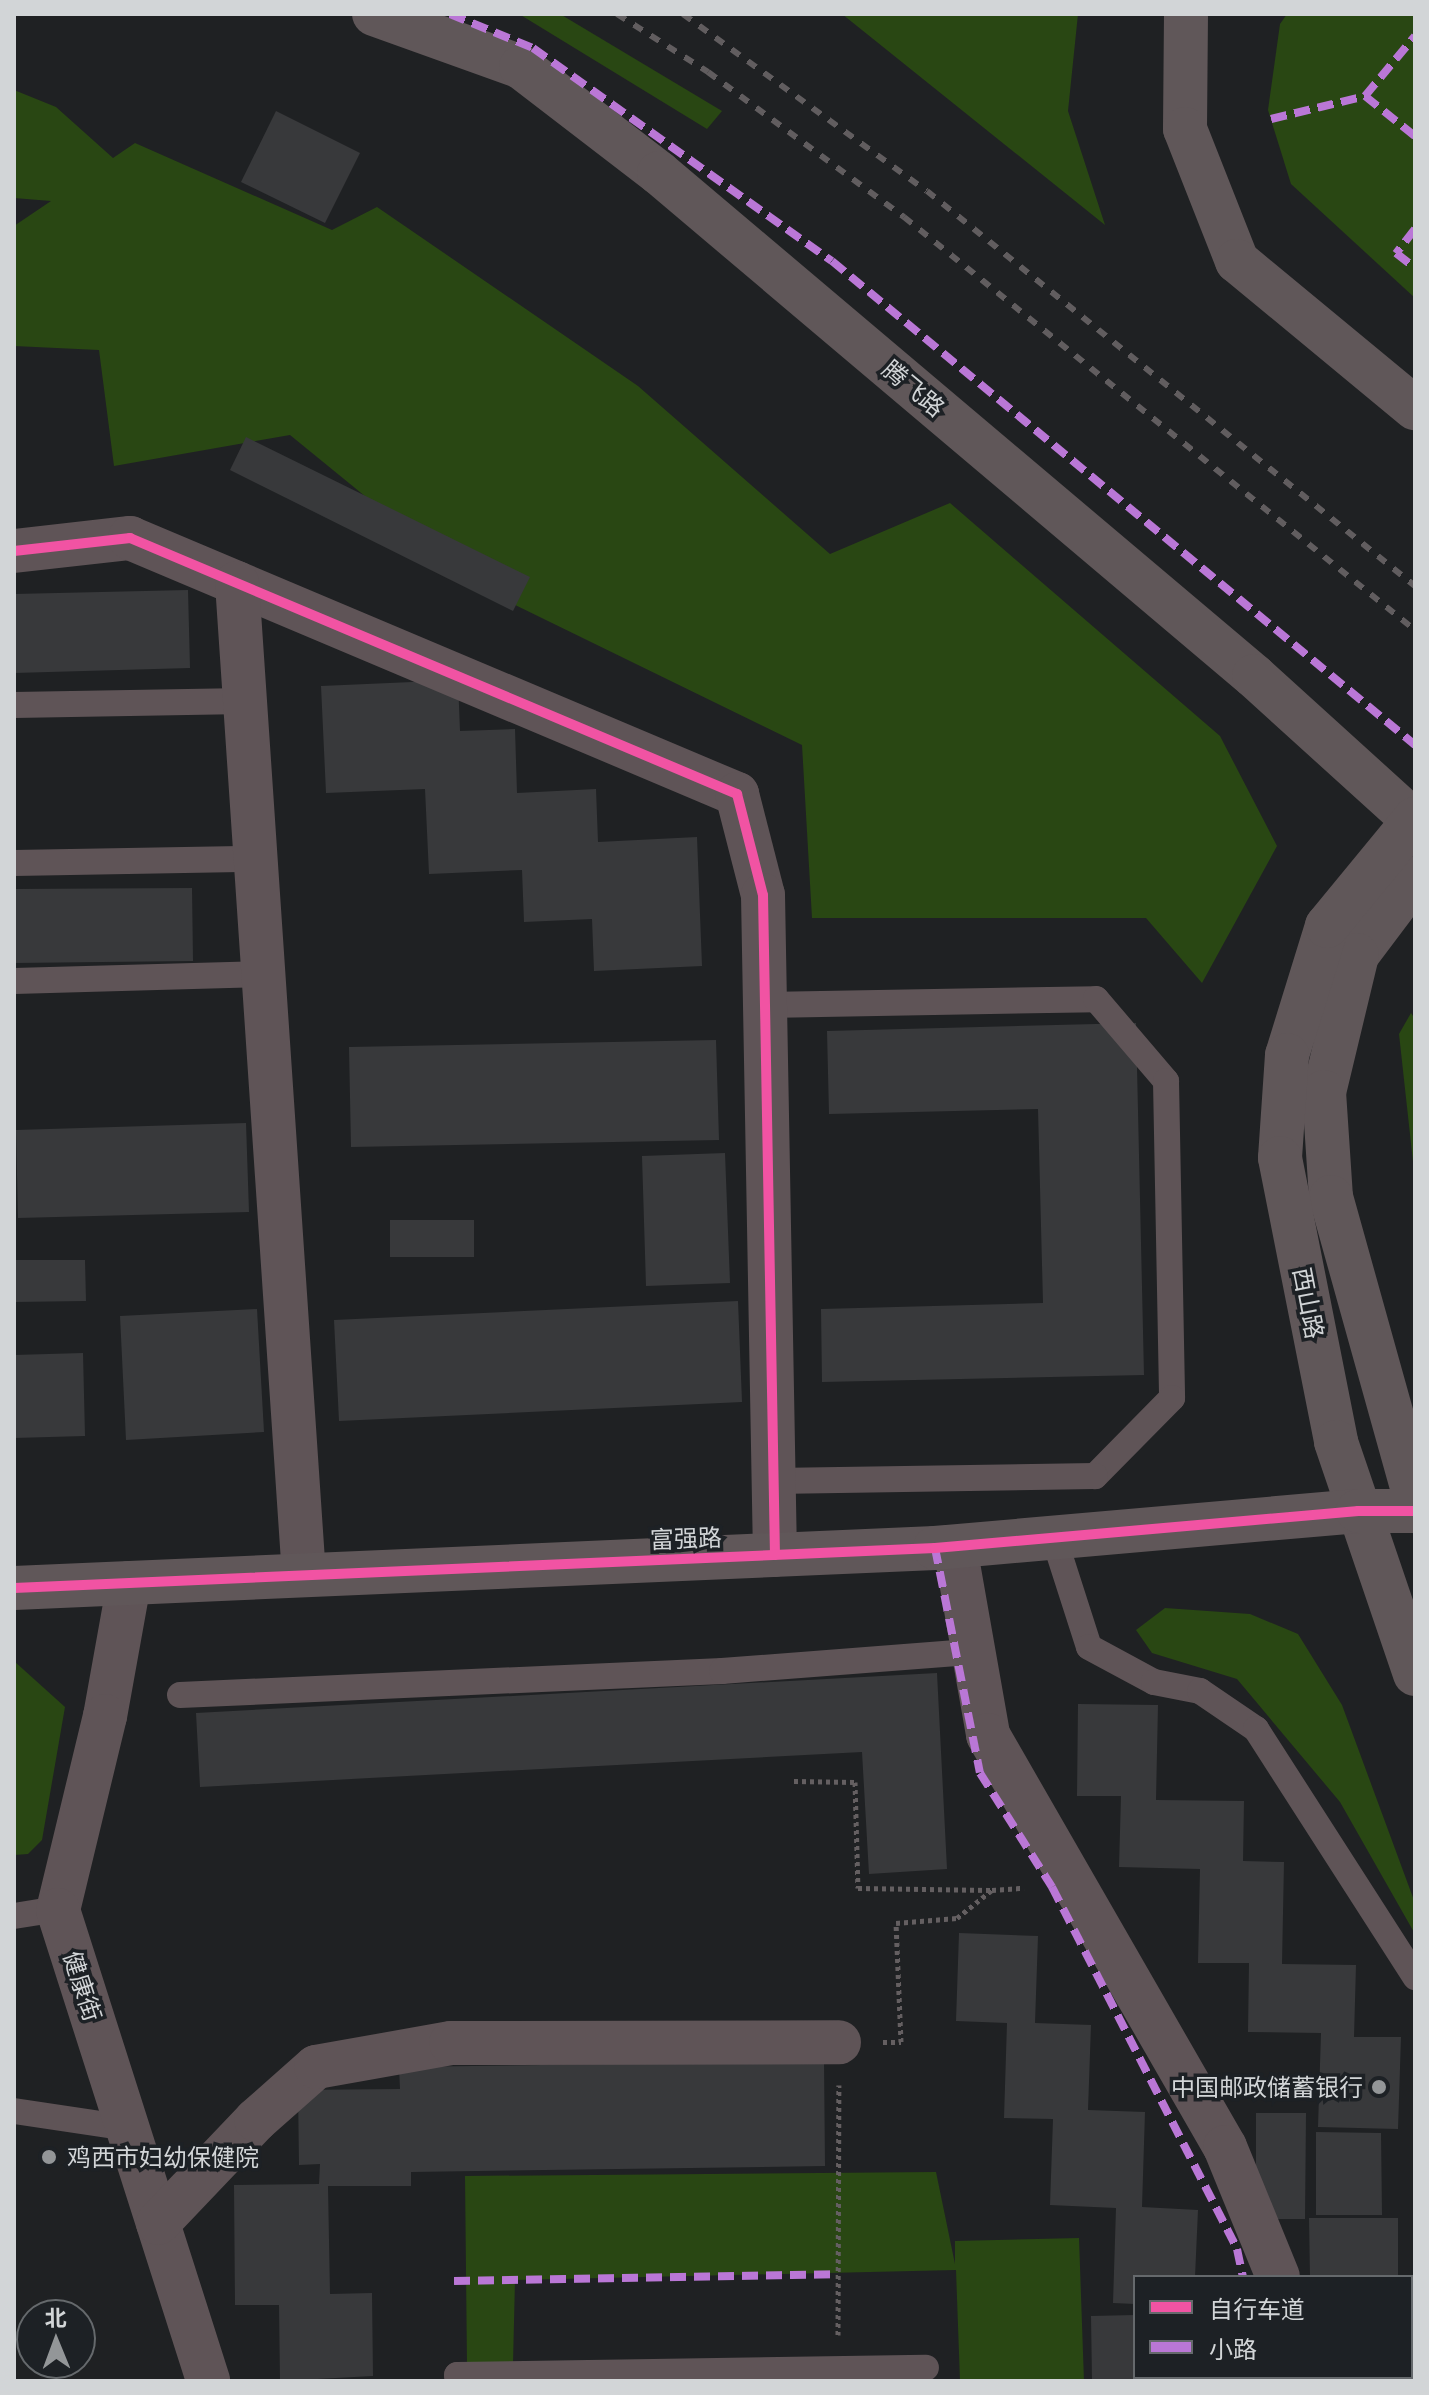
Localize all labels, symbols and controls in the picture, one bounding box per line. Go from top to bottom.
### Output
street label: 腾飞路 [877,354,951,422]
street label: 西山路 [1288,1265,1330,1341]
street label: 富强路 [650,1522,722,1554]
street label: 健康街 [58,1947,108,2025]
place label: 中国邮政储蓄银行 [1171,2073,1363,2101]
marker: 中国邮政储蓄银行 [1370,2078,1388,2096]
place label: 鸡西市妇幼保健院 [67,2143,259,2171]
marker: 鸡西市妇幼保健院 [38,2146,60,2168]
legend [1133,2275,1413,2379]
text: 自行车道 [1209,2294,1305,2323]
north arrow [16,2299,96,2379]
text: 北 [44,2304,67,2330]
text: 小路 [1209,2334,1257,2363]

